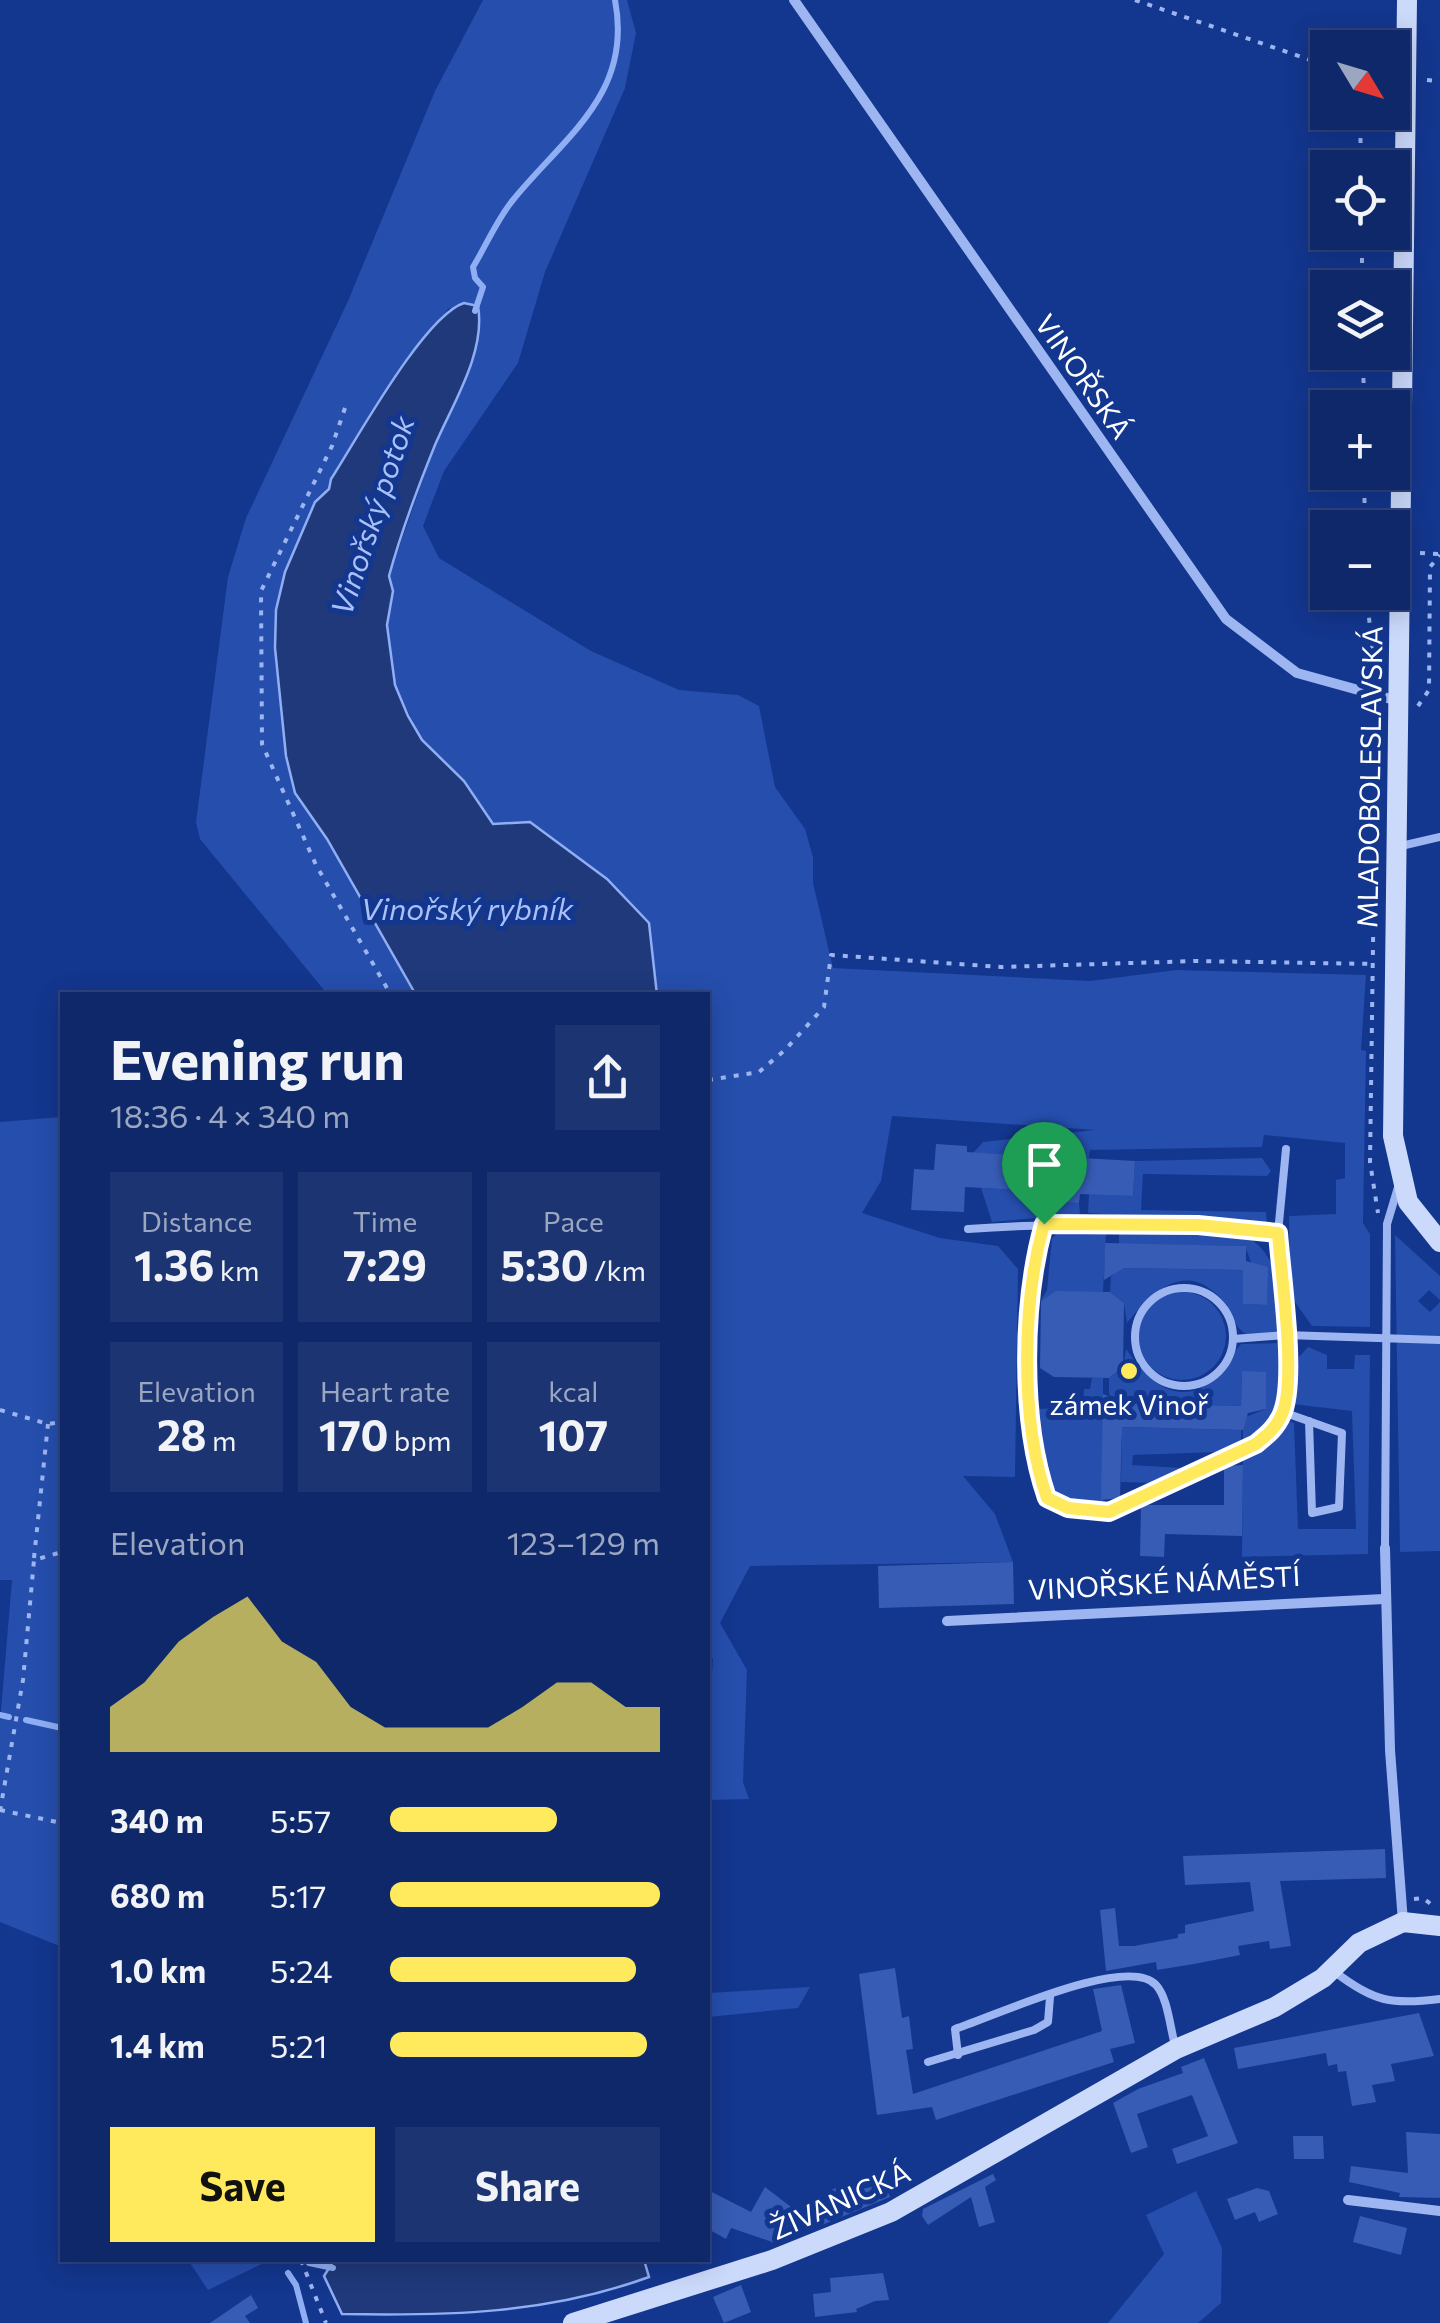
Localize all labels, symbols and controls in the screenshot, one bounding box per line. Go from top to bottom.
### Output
north arrow [1310,30,1410,130]
map controls [1310,30,1410,610]
button: locate [1310,150,1410,250]
button: layers [1310,270,1410,370]
street label: VINOŘSKÁ [1029,307,1139,445]
button: + [1310,390,1410,490]
water label: Vinořský potok [321,410,421,619]
button: − [1310,510,1410,610]
street label: MLADOBOLESLAVSKÁ [1349,626,1389,928]
water label: Vinořský rybník [361,889,574,926]
text: Evening run [110,1024,405,1091]
button: share [555,1025,660,1130]
text: 18:36 · 4 × 340 m [110,1095,350,1135]
pin [1002,1122,1087,1225]
icon: arrive [1017,1137,1072,1192]
text: Distance [141,1204,252,1238]
text: Time [353,1204,417,1238]
text: Pace [543,1204,604,1238]
text: 1.36 [134,1238,214,1290]
text: 7:29 [343,1238,427,1290]
text: 5:30 [501,1238,589,1290]
text: km [214,1253,259,1287]
text: /km [589,1253,646,1287]
marker: zámek Vinoř [1118,1360,1140,1382]
text: Elevation [138,1374,256,1408]
text: Heart rate [320,1374,450,1408]
text: kcal [548,1374,598,1408]
place label: zámek Vinoř [1050,1387,1209,1421]
text: 28 [157,1408,207,1460]
text: 170 [319,1408,388,1460]
text: 107 [539,1408,608,1460]
text: m [207,1423,236,1457]
text: bpm [388,1423,451,1457]
text: Elevation [110,1522,245,1562]
text: 123–129 m [507,1522,660,1562]
street label: VINOŘSKÉ NÁMĚSTÍ [1027,1558,1302,1606]
text: 340 m [110,1800,204,1840]
text: 5:57 [270,1800,331,1840]
text: 680 m [110,1875,205,1915]
text: 5:17 [270,1875,327,1915]
text: 1.0 km [110,1950,206,1990]
text: 5:24 [270,1950,332,1990]
text: 1.4 km [110,2025,205,2065]
text: 5:21 [270,2025,327,2065]
button: Save [110,2127,375,2242]
button: Share [395,2127,660,2242]
street label: ŽIVANICKÁ [765,2154,915,2246]

